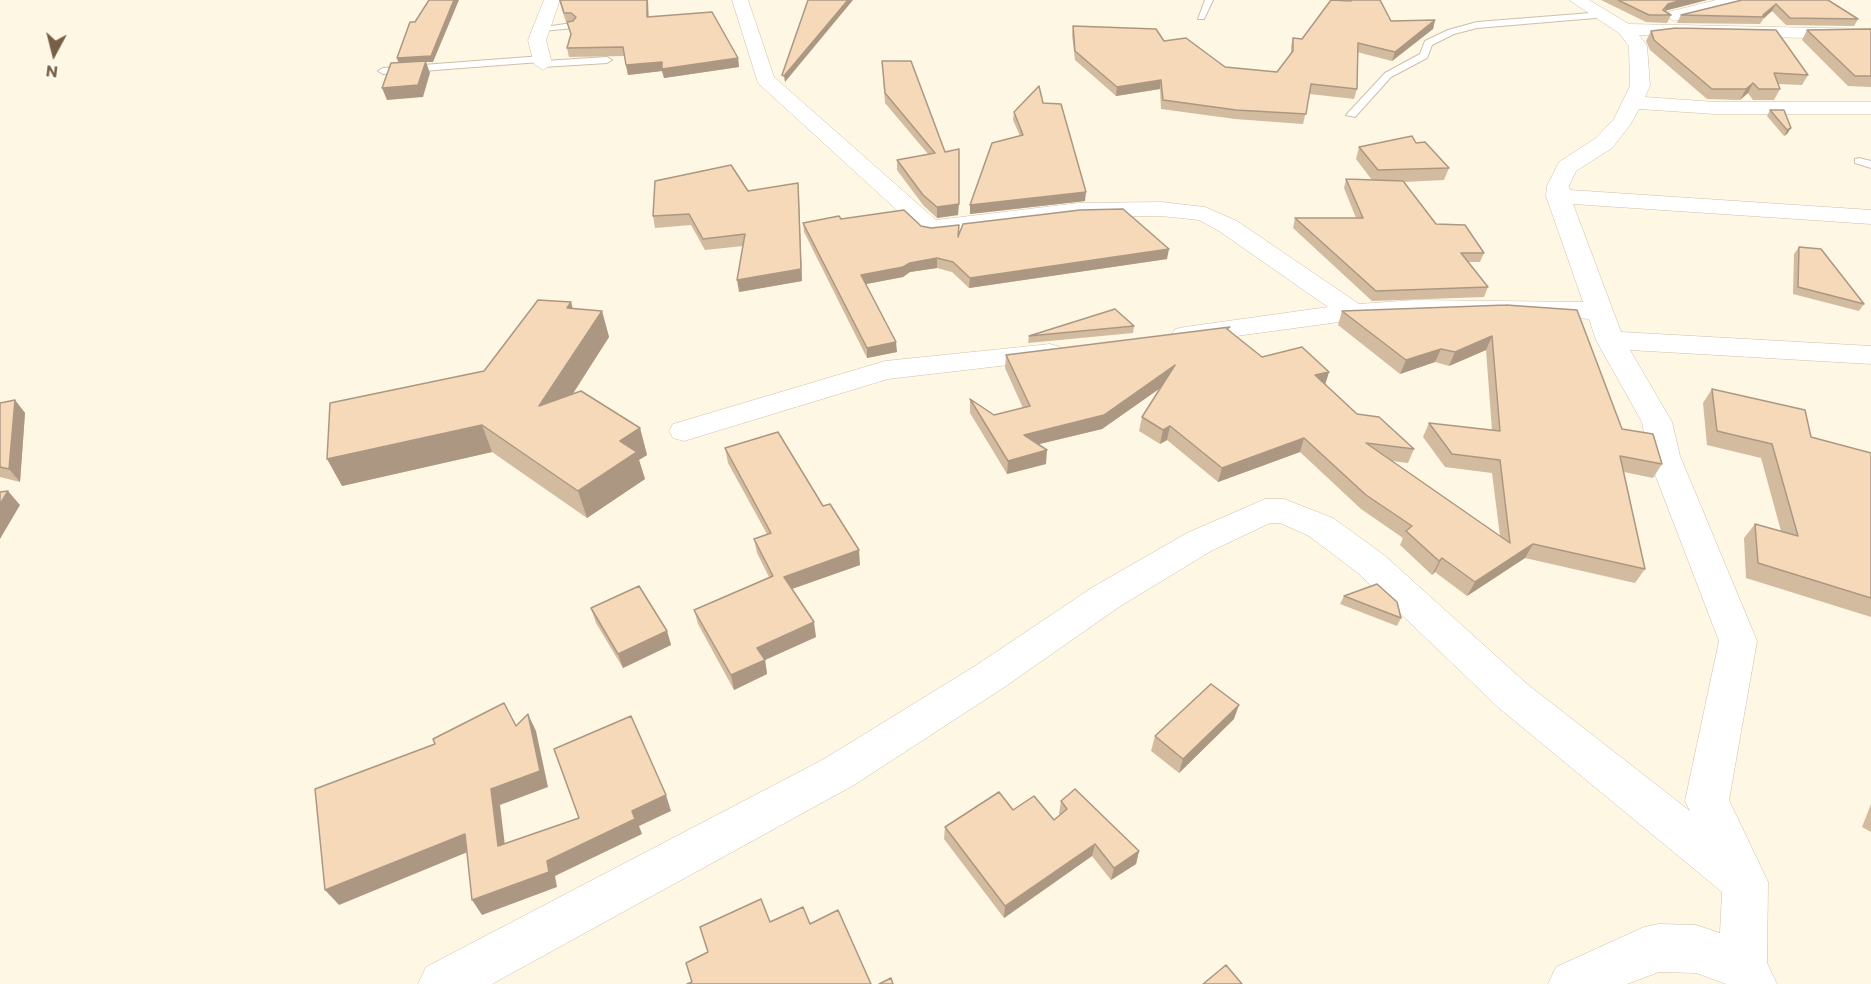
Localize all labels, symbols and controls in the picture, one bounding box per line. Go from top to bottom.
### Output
north arrow [24,24,84,84]
text: N [45,62,59,83]

